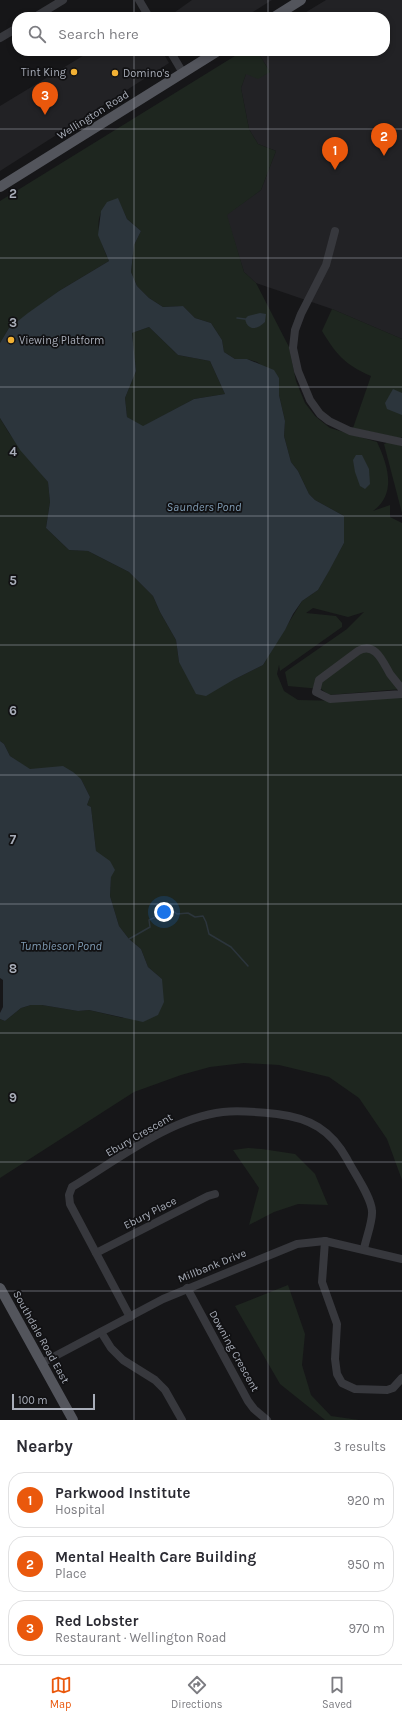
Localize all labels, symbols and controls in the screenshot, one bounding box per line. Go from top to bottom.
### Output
search box [12,12,390,56]
icon: search [26,23,48,45]
text: Search here [58,25,139,43]
place label: Tint King [21,66,67,79]
marker: Tint King [69,67,79,77]
place label: Domino's [123,67,170,80]
marker: Domino's [110,68,120,78]
pin: 3 [32,82,58,115]
street label: Wellington Road [55,88,131,142]
pin: 2 [371,123,397,156]
pin: 1 [322,137,348,170]
text: 2 [9,186,17,201]
text: 3 [9,315,17,330]
place label: Viewing Platform [19,334,104,347]
marker: Viewing Platform [6,335,16,345]
text: 4 [9,444,17,459]
water label: Saunders Pond [167,500,242,514]
text: 5 [9,573,17,588]
text: 6 [9,703,17,718]
text: 7 [10,832,17,847]
your location [154,902,174,922]
water label: Tumbleson Pond [20,939,102,953]
text: 8 [9,961,17,976]
text: 9 [9,1090,17,1105]
street label: Ebury Crescent [103,1111,175,1159]
street label: Ebury Place [121,1194,179,1232]
street label: Millbank Drive [176,1246,248,1286]
street label: Southdale Road East [10,1288,72,1386]
street label: Downing Crescent [206,1308,262,1394]
scale bar [12,1392,95,1411]
text: 100 m [18,1394,48,1407]
text: Nearby [16,1436,73,1456]
text: 3 results [334,1439,386,1454]
text: Parkwood Institute [55,1484,190,1502]
text: 1 [28,1493,32,1508]
text: 920 m [347,1493,385,1508]
text: Hospital [55,1502,105,1517]
text: Mental Health Care Building [55,1548,256,1566]
text: 2 [26,1557,34,1572]
text: 950 m [347,1557,385,1572]
text: Place [55,1566,86,1581]
text: Red Lobster [55,1612,138,1630]
text: 3 [26,1621,34,1636]
text: 970 m [348,1621,385,1636]
text: Restaurant · Wellington Road [55,1630,227,1645]
tab: Map [50,1674,72,1711]
tab: Directions [171,1674,223,1711]
tab: Saved [322,1674,352,1711]

